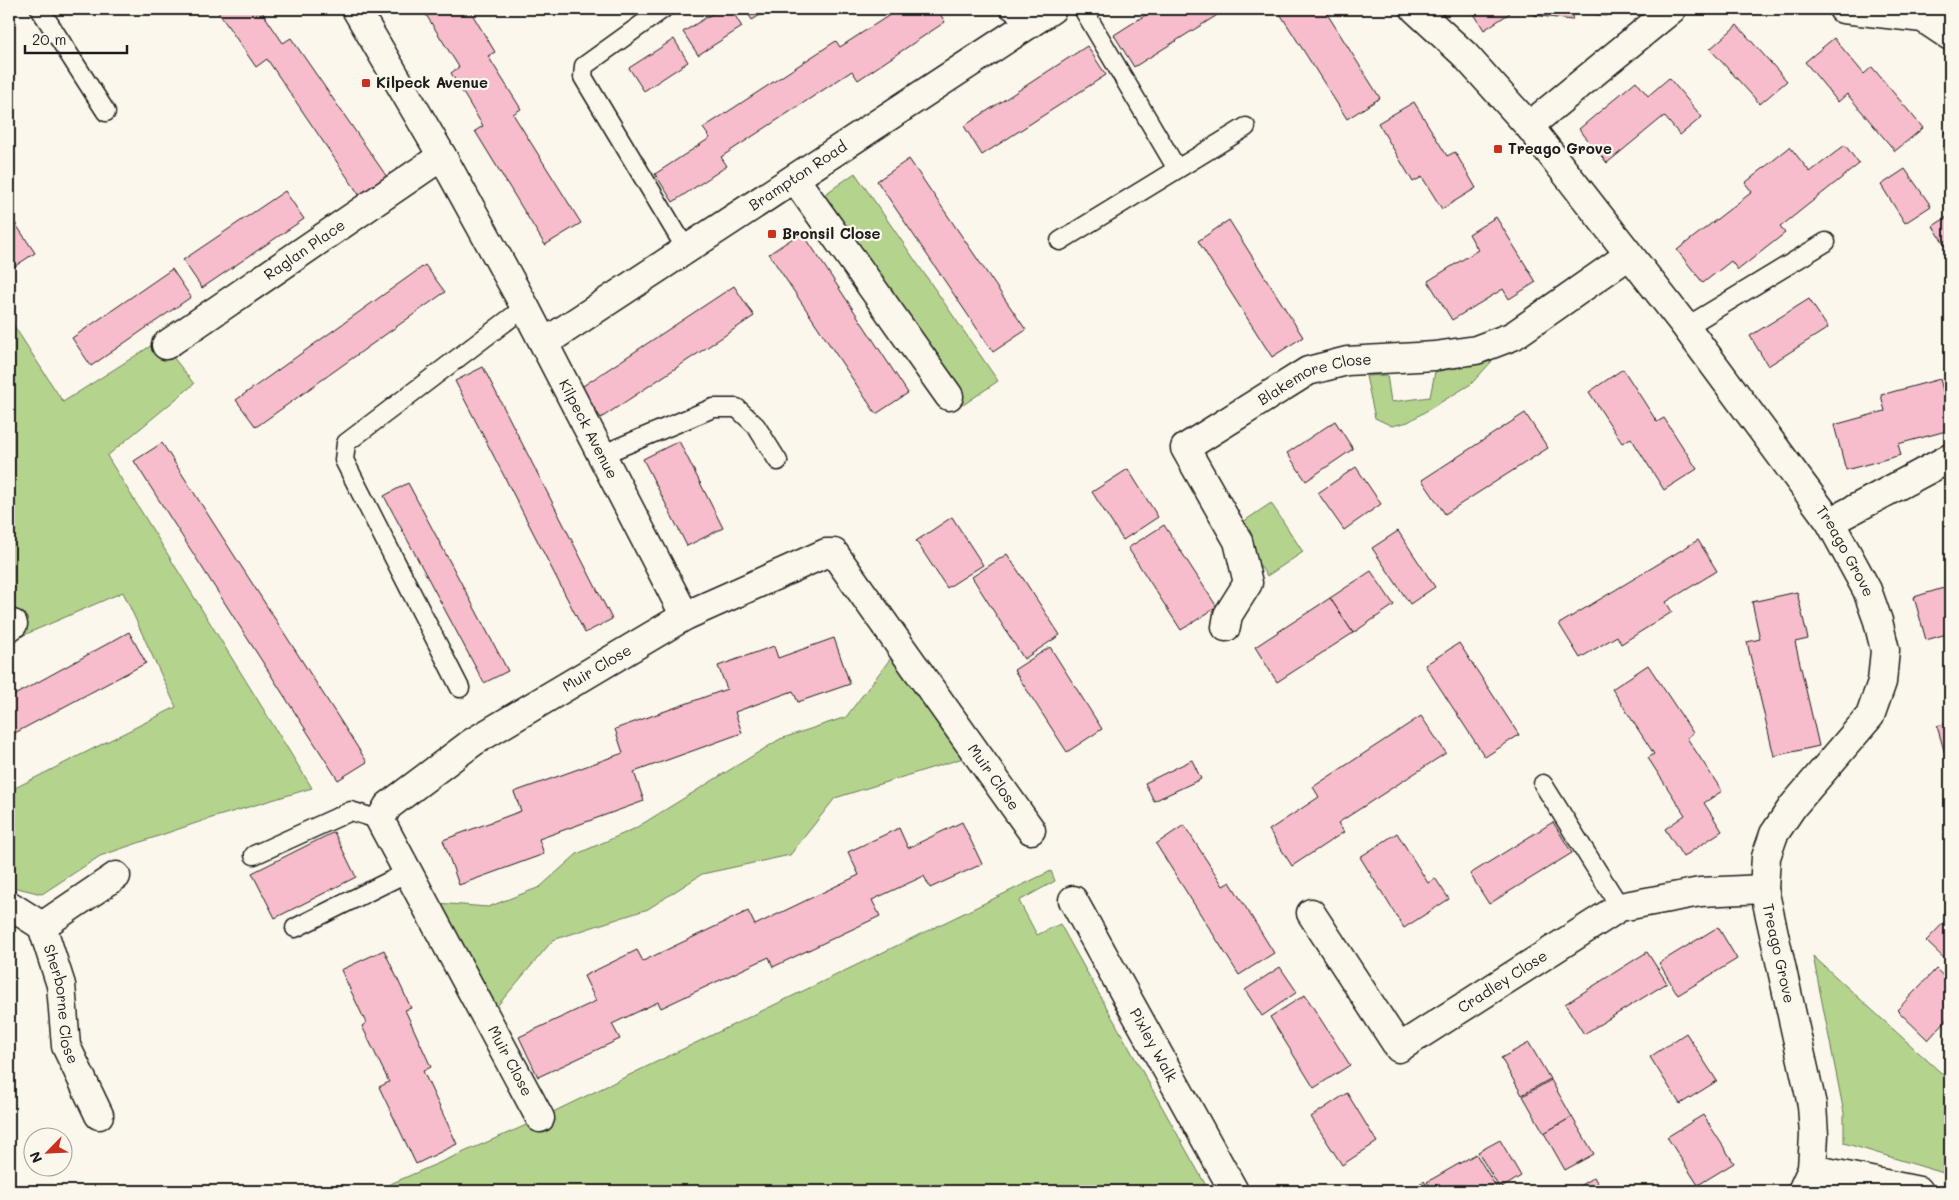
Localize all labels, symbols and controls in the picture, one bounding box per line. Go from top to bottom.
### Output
scale bar [25,22,128,54]
text: 20 m [32,29,66,49]
place label: Kilpeck Avenue [376,72,488,92]
marker: Kilpeck Avenue [360,77,372,89]
street label: Brampton Road [745,136,850,215]
place label: Treago Grove [1508,138,1612,158]
marker: Treago Grove [1492,143,1504,155]
street label: Raglan Place [259,214,349,284]
place label: Bronsil Close [782,223,881,243]
marker: Bronsil Close [766,228,778,240]
street label: Blakemore Close [1254,349,1372,409]
street label: Kilpeck Avenue [555,375,623,482]
street label: Treago Grove [1812,501,1880,599]
street label: Muir Close [558,639,635,696]
street label: Muir Close [964,739,1025,814]
street label: Treago Grove [1758,901,1800,1005]
street label: Sherborne Close [40,941,84,1067]
street label: Cradley Close [1453,945,1551,1017]
street label: Pixley Walk [1126,1004,1183,1085]
street label: Muir Close [484,1022,538,1099]
north arrow [22,1128,72,1178]
text: N [25,1149,47,1166]

